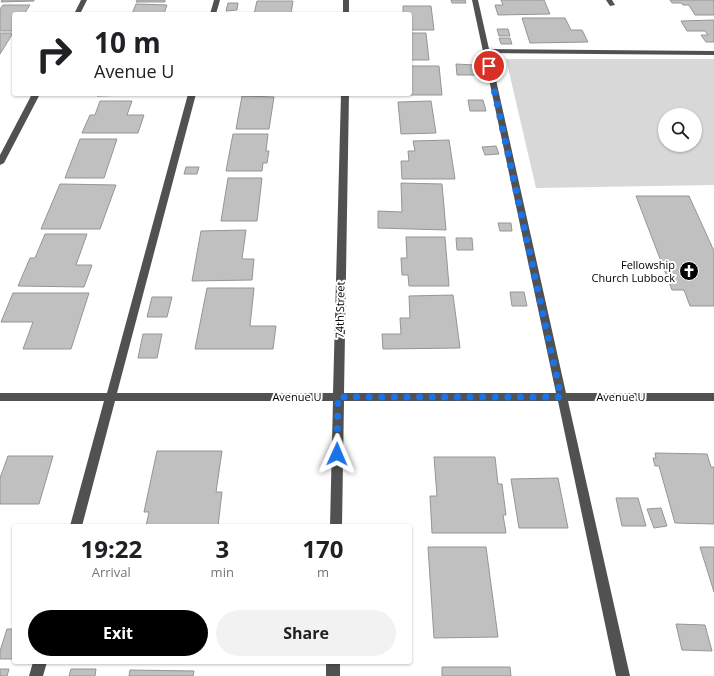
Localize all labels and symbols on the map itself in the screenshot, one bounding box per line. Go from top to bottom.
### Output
pin [472,49,506,83]
place label: Fellowship Church Lubbock [592,257,675,285]
church icon: Fellowship Church Lubbock [678,260,700,282]
street label: 74th Street [332,281,347,339]
street label: Avenue U [272,389,322,404]
street label: Avenue U [596,389,646,404]
position arrow [316,433,358,475]

